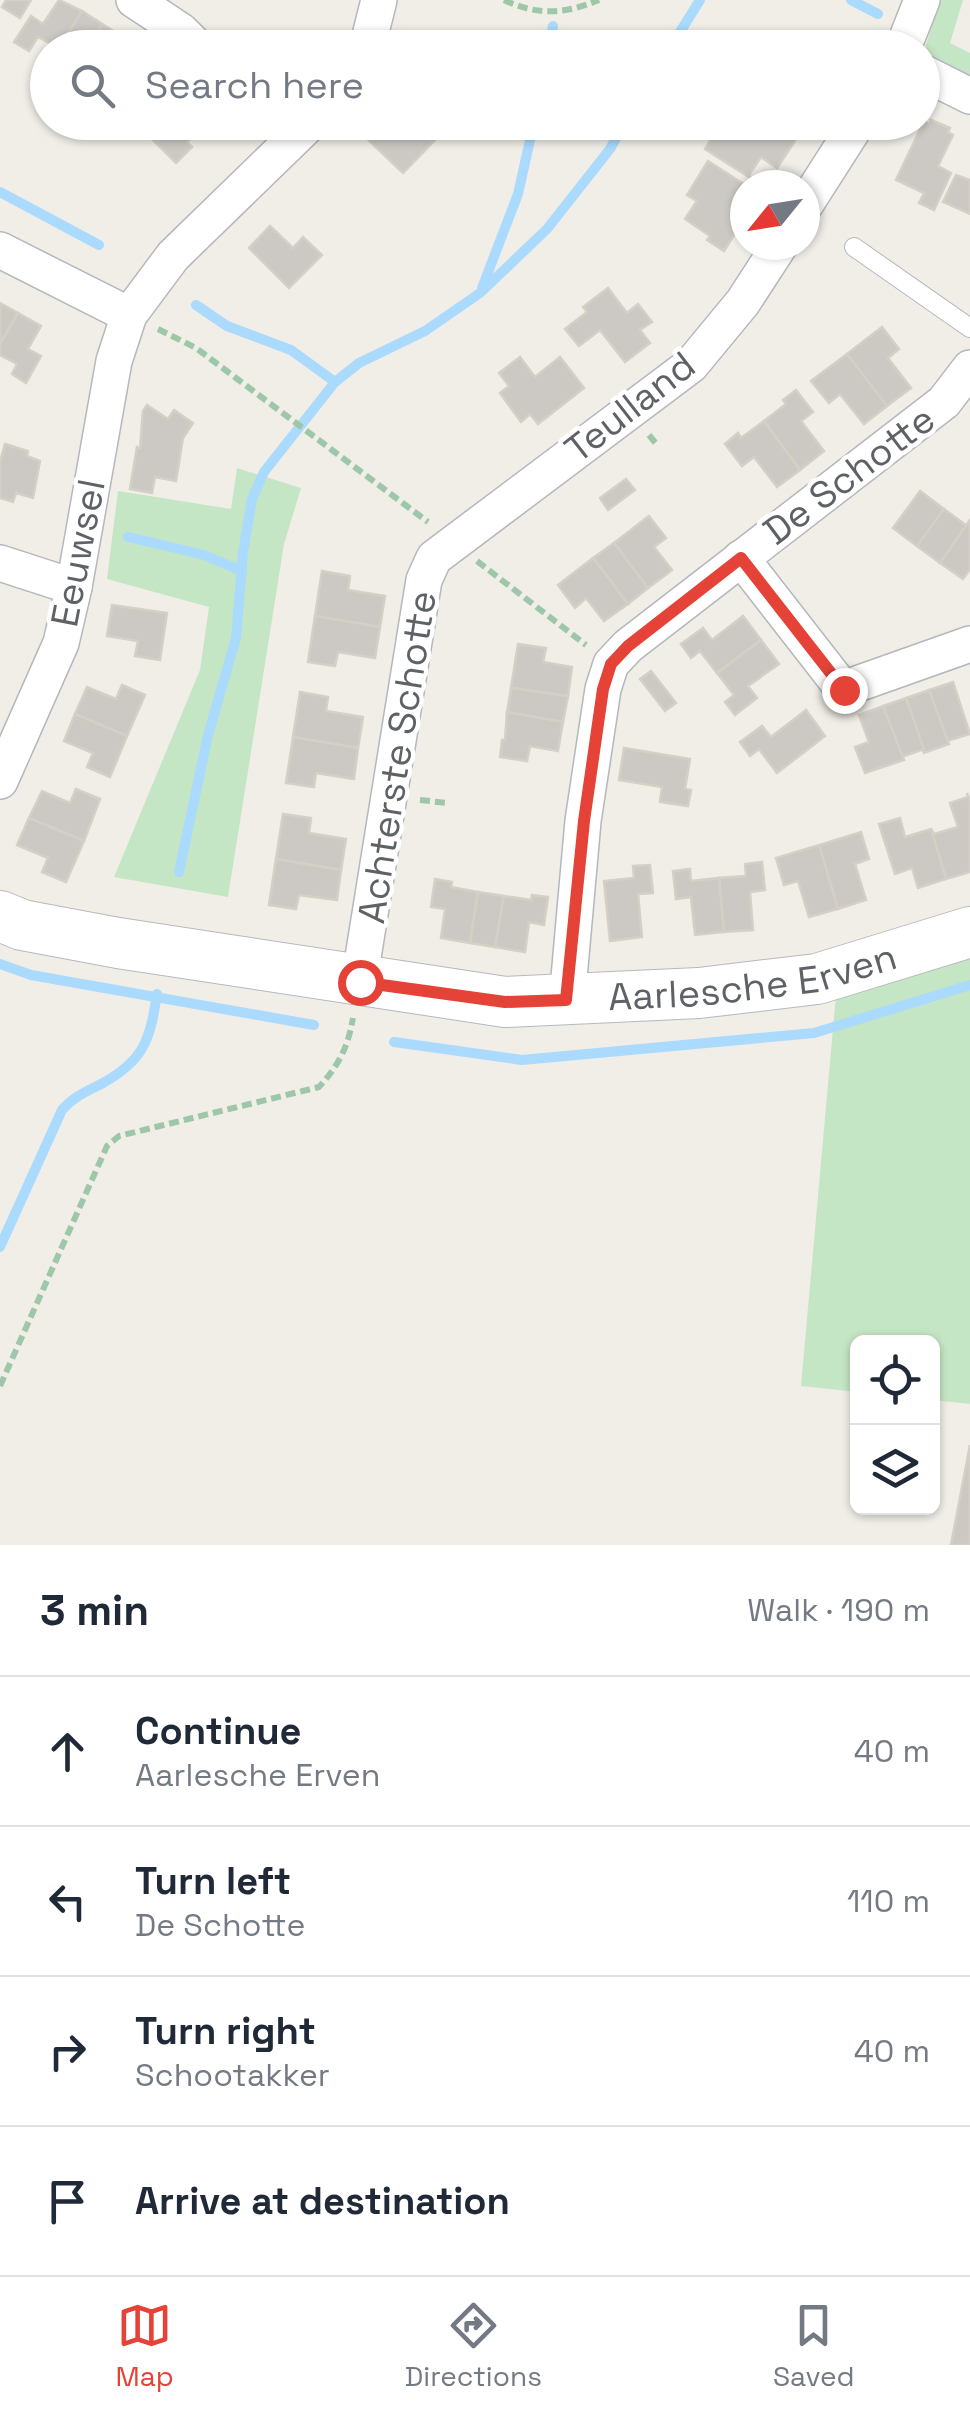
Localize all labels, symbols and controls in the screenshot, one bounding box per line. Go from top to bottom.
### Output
search box [30,30,940,140]
icon: search [65,58,120,113]
text: Search here [145,61,364,109]
north arrow [730,170,820,260]
street label: Teulland [555,341,705,473]
street label: De Schotte [754,395,944,555]
street label: Eeuwsel [40,475,116,631]
street label: Achterste Schotte [347,587,447,927]
route end [822,668,868,714]
street label: Aarlesche Erven [607,932,902,1021]
route start [338,960,384,1006]
map controls [850,1335,940,1515]
button: locate [850,1335,940,1425]
button: layers [850,1425,940,1515]
text: 3 min [40,1584,149,1637]
text: Walk · 190 m [747,1590,930,1630]
text: Continue [135,1707,301,1755]
icon: ahead [40,1724,95,1779]
text: 40 m [854,1731,930,1771]
text: Aarlesche Erven [135,1755,380,1795]
text: Turn left [135,1857,291,1905]
icon: left [40,1874,95,1929]
text: 110 m [847,1881,930,1921]
text: De Schotte [135,1905,305,1945]
text: Turn right [135,2007,316,2055]
icon: right [40,2024,95,2079]
text: 40 m [854,2031,930,2071]
text: Schootakker [135,2055,330,2095]
icon: arrive [40,2174,95,2229]
text: Arrive at destination [135,2177,510,2225]
tab: Map [115,2298,174,2394]
tab: Directions [405,2298,542,2394]
tab: Saved [773,2298,855,2394]

